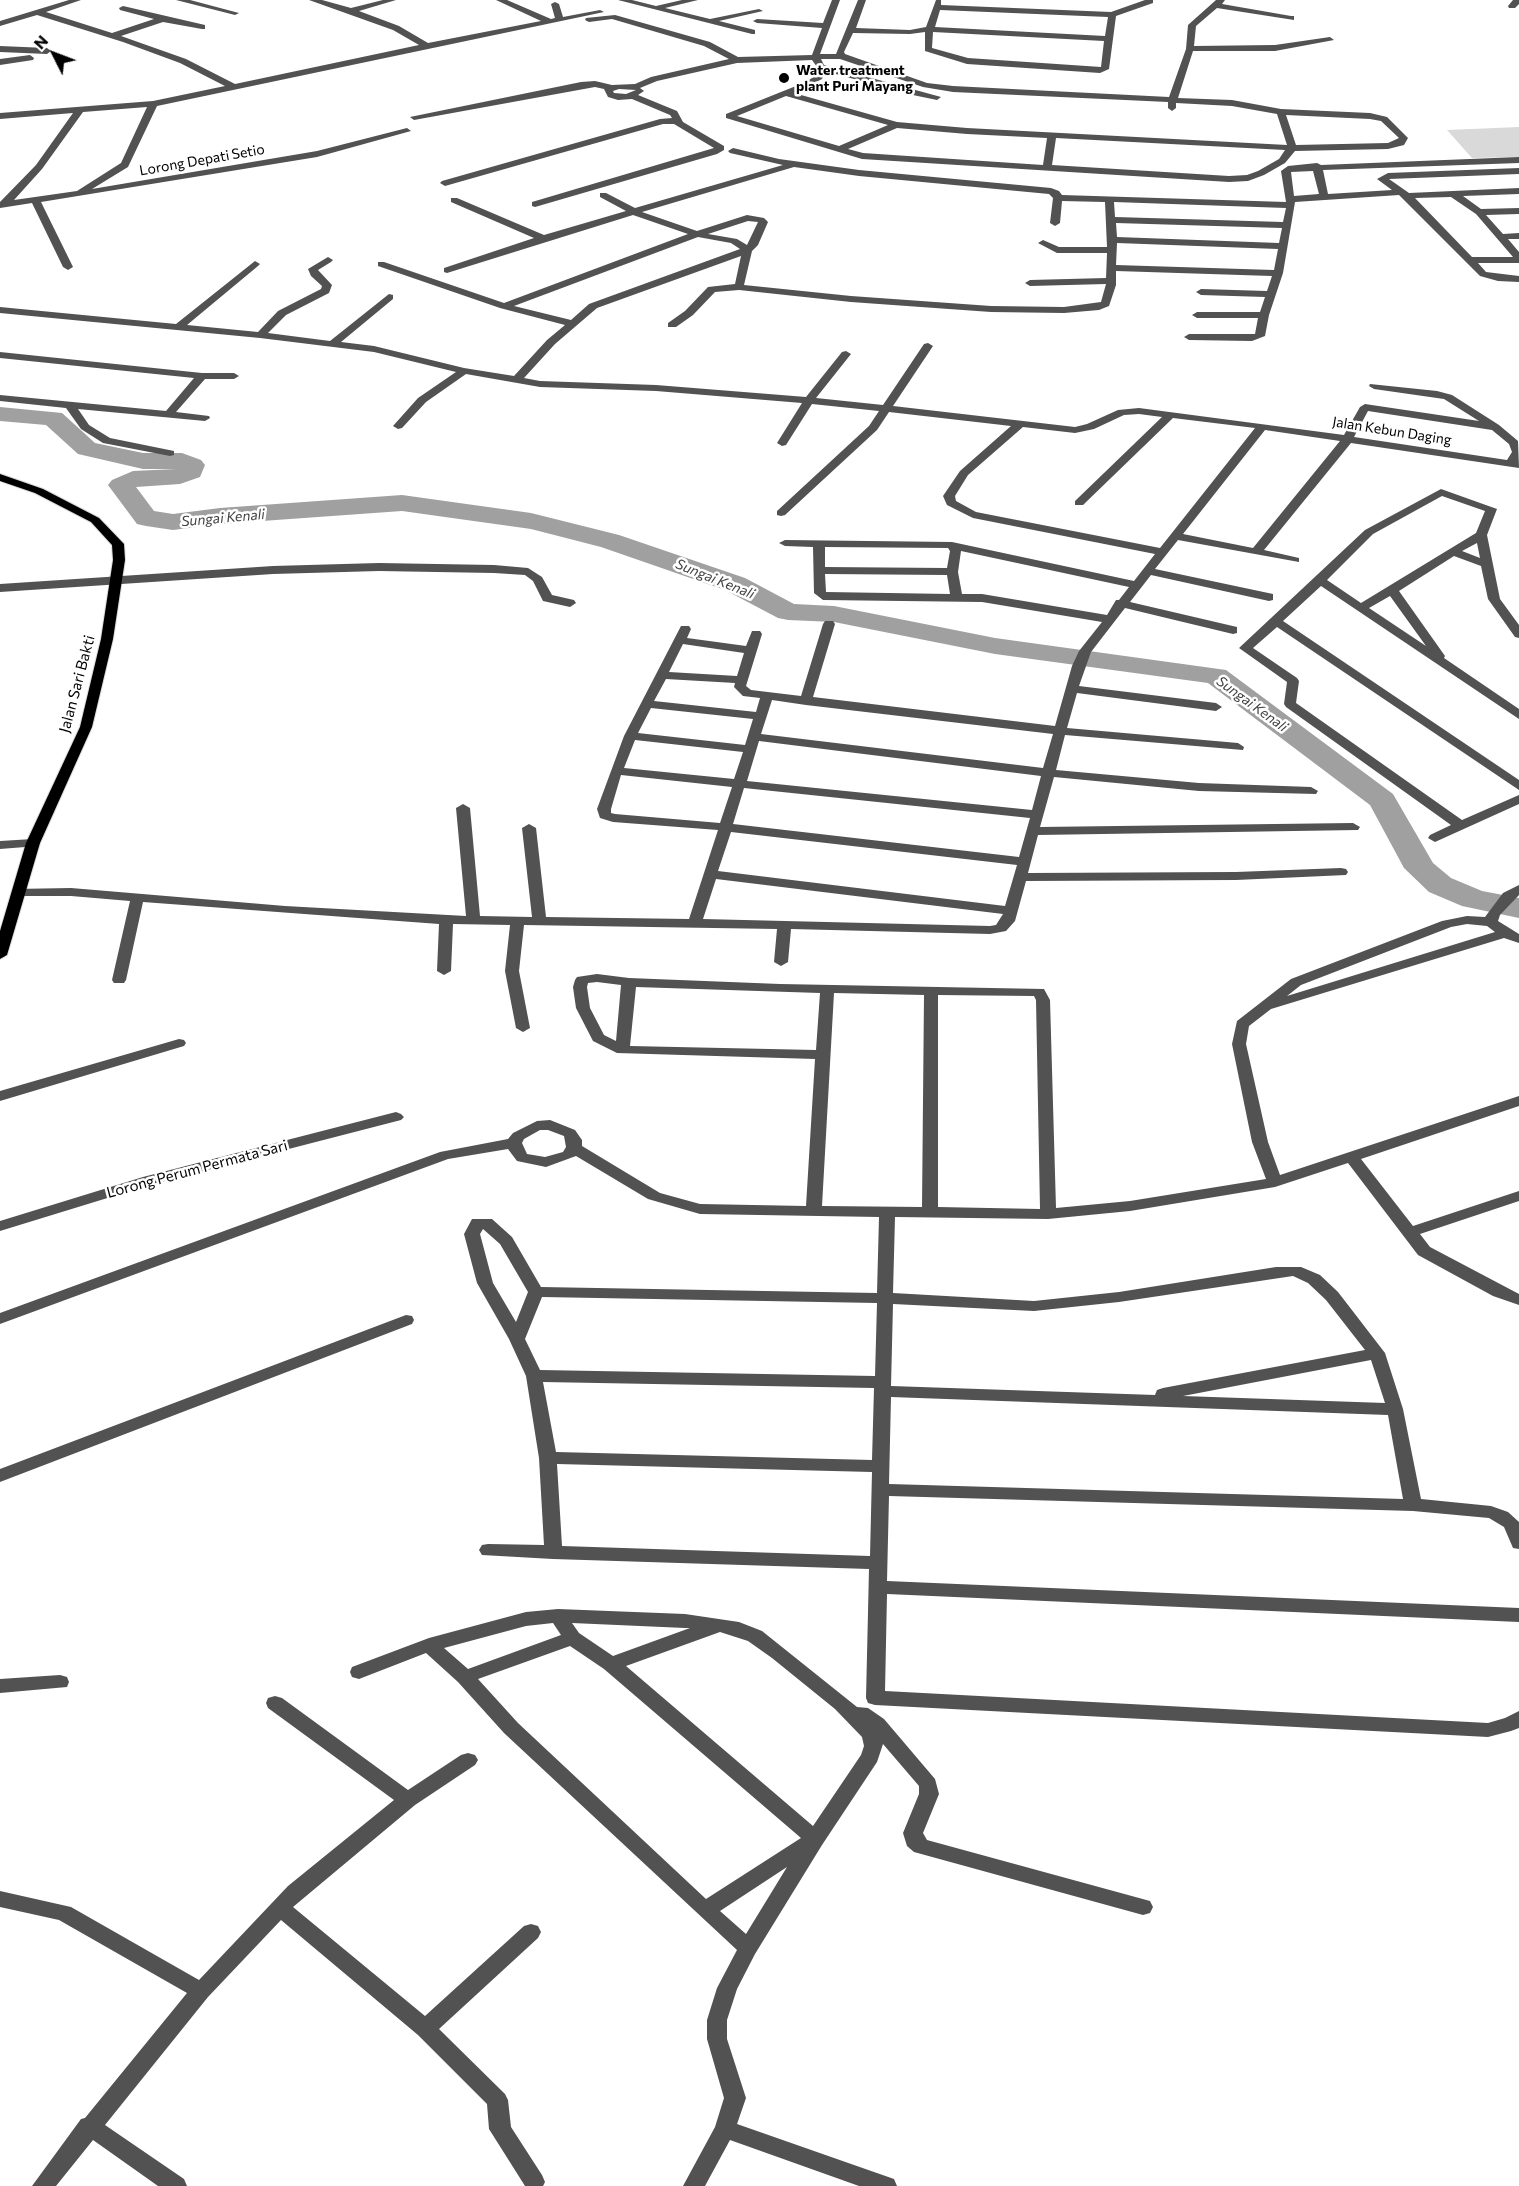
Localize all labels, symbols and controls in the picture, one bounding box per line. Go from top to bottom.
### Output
north arrow [24,24,84,84]
text: N [29,31,51,52]
place label: Water treatment plant Puri Mayang [796,62,913,94]
marker: Water treatment plant Puri Mayang [777,71,791,85]
street label: Lorong Depati Setio [138,141,266,179]
street label: Jalan Kebun Daging [1331,413,1453,449]
water label: Sungai Kenali [181,506,265,530]
water label: Sungai Kenali [673,556,757,602]
street label: Jalan Sari Bakti [55,633,99,735]
water label: Sungai Kenali [1213,673,1291,735]
street label: Lorong Perum Permata Sari [105,1136,289,1202]

